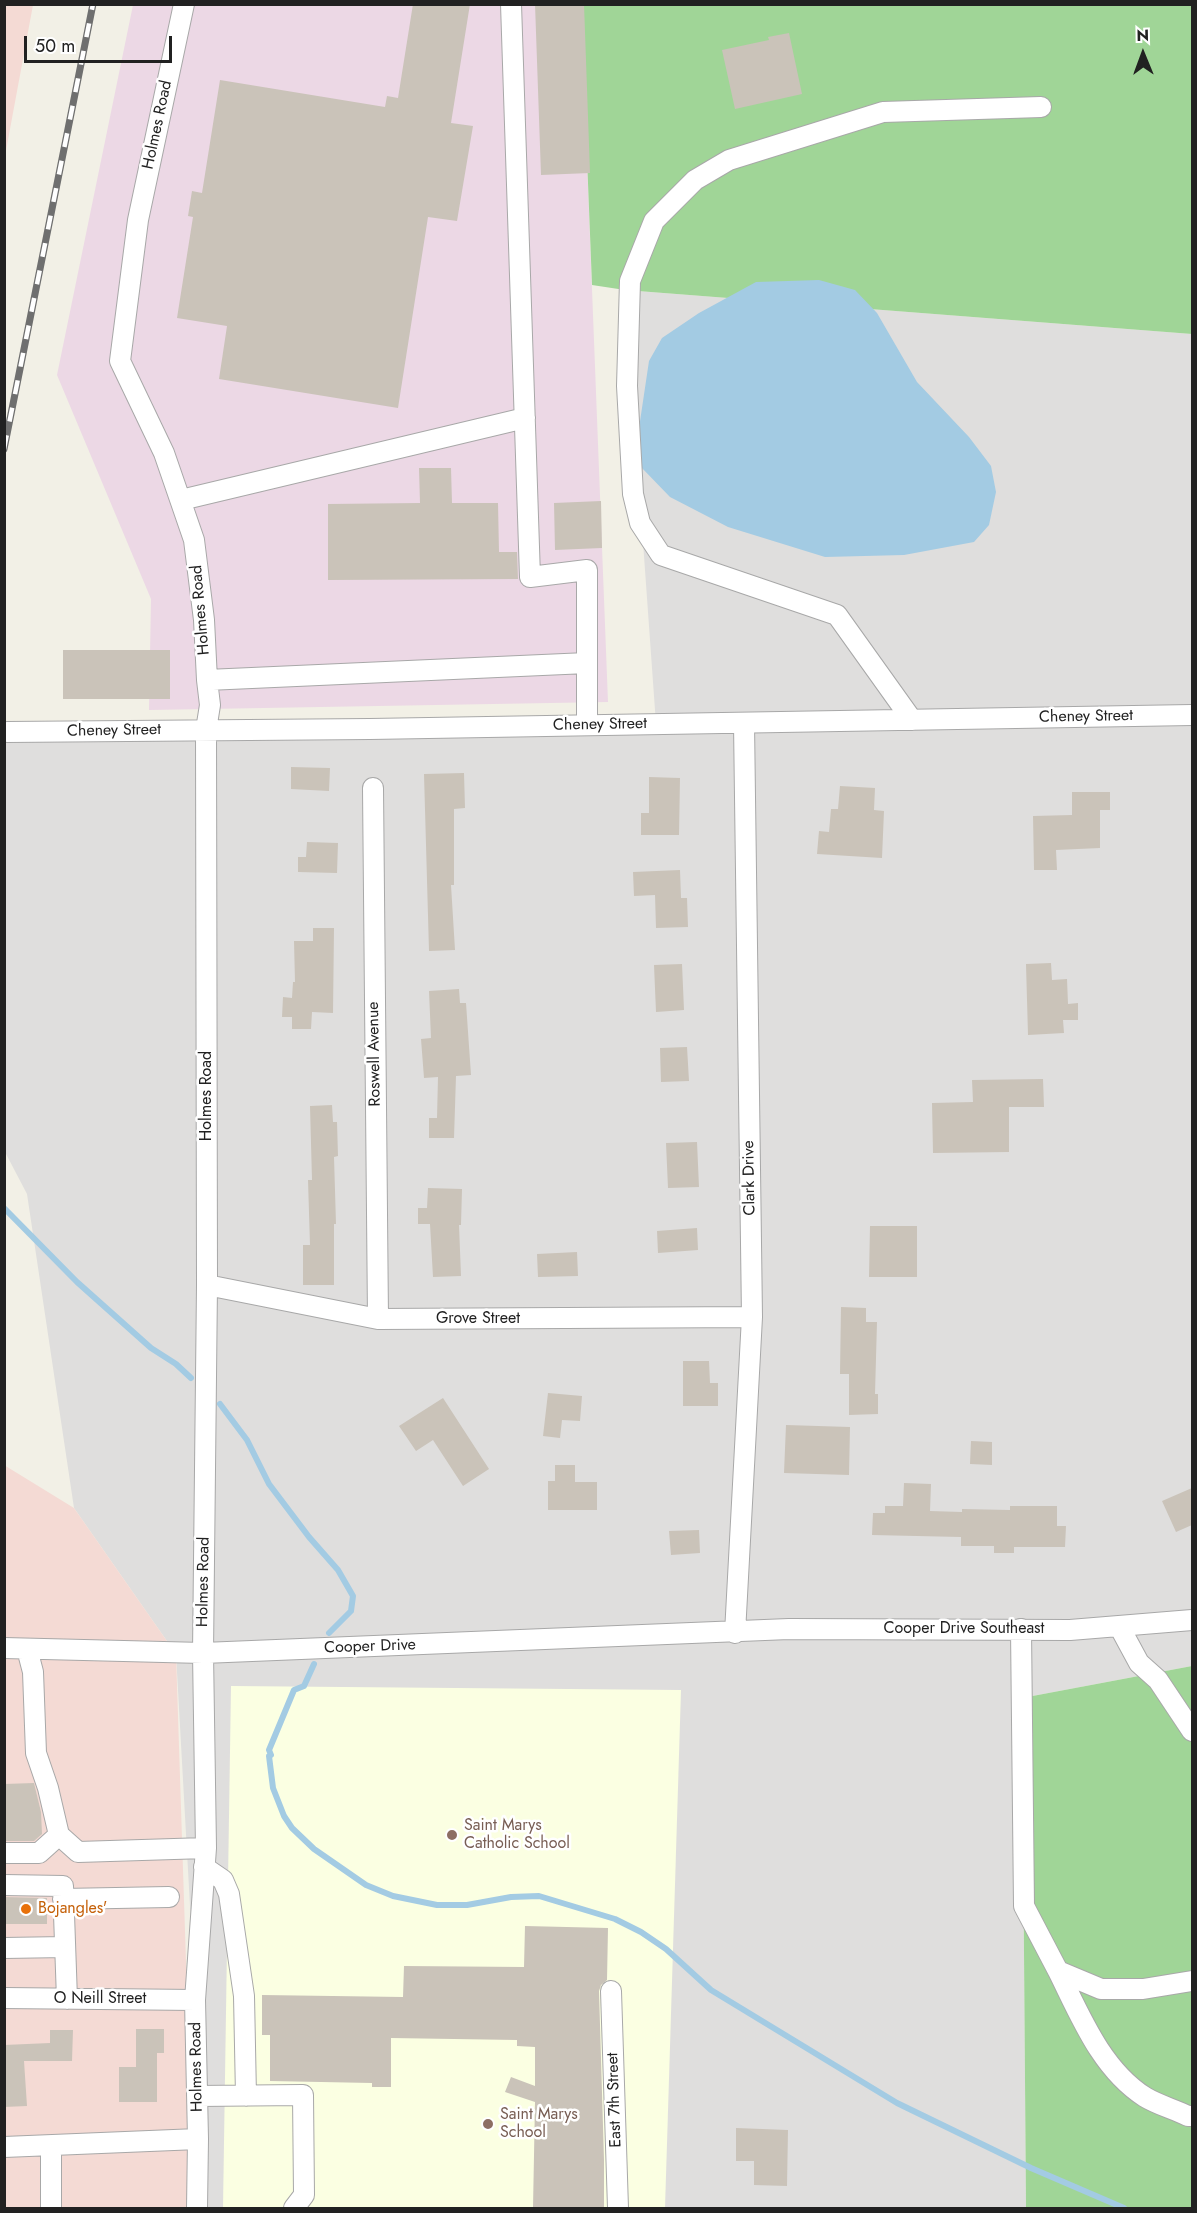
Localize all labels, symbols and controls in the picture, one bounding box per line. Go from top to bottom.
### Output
scale bar [27,24,176,62]
north arrow [1113,24,1173,84]
text: N [1136,24,1149,47]
text: 50 m [35,33,75,59]
street label: Holmes Road [139,79,177,171]
street label: Holmes Road [187,564,215,656]
street label: Cheney Street [1039,707,1133,727]
street label: Cheney Street [553,715,647,735]
street label: Cheney Street [67,721,161,741]
street label: Roswell Avenue [364,1001,386,1107]
street label: Holmes Road [197,1051,217,1141]
street label: Clark Drive [740,1140,760,1216]
street label: Grove Street [436,1309,520,1329]
street label: Holmes Road [194,1537,214,1627]
street label: Cooper Drive Southeast [884,1619,1044,1639]
street label: Cooper Drive [324,1636,416,1658]
place label: Saint Marys Catholic School [464,1816,570,1854]
marker: Saint Marys Catholic School [445,1828,459,1842]
place label: Bojangles' [38,1899,107,1919]
marker: Bojangles' [19,1902,33,1916]
street label: O Neill Street [54,1989,146,2009]
street label: Holmes Road [187,2022,207,2112]
street label: East 7th Street [604,2052,626,2148]
place label: Saint Marys School [500,2105,578,2143]
marker: Saint Marys School [481,2117,495,2131]

